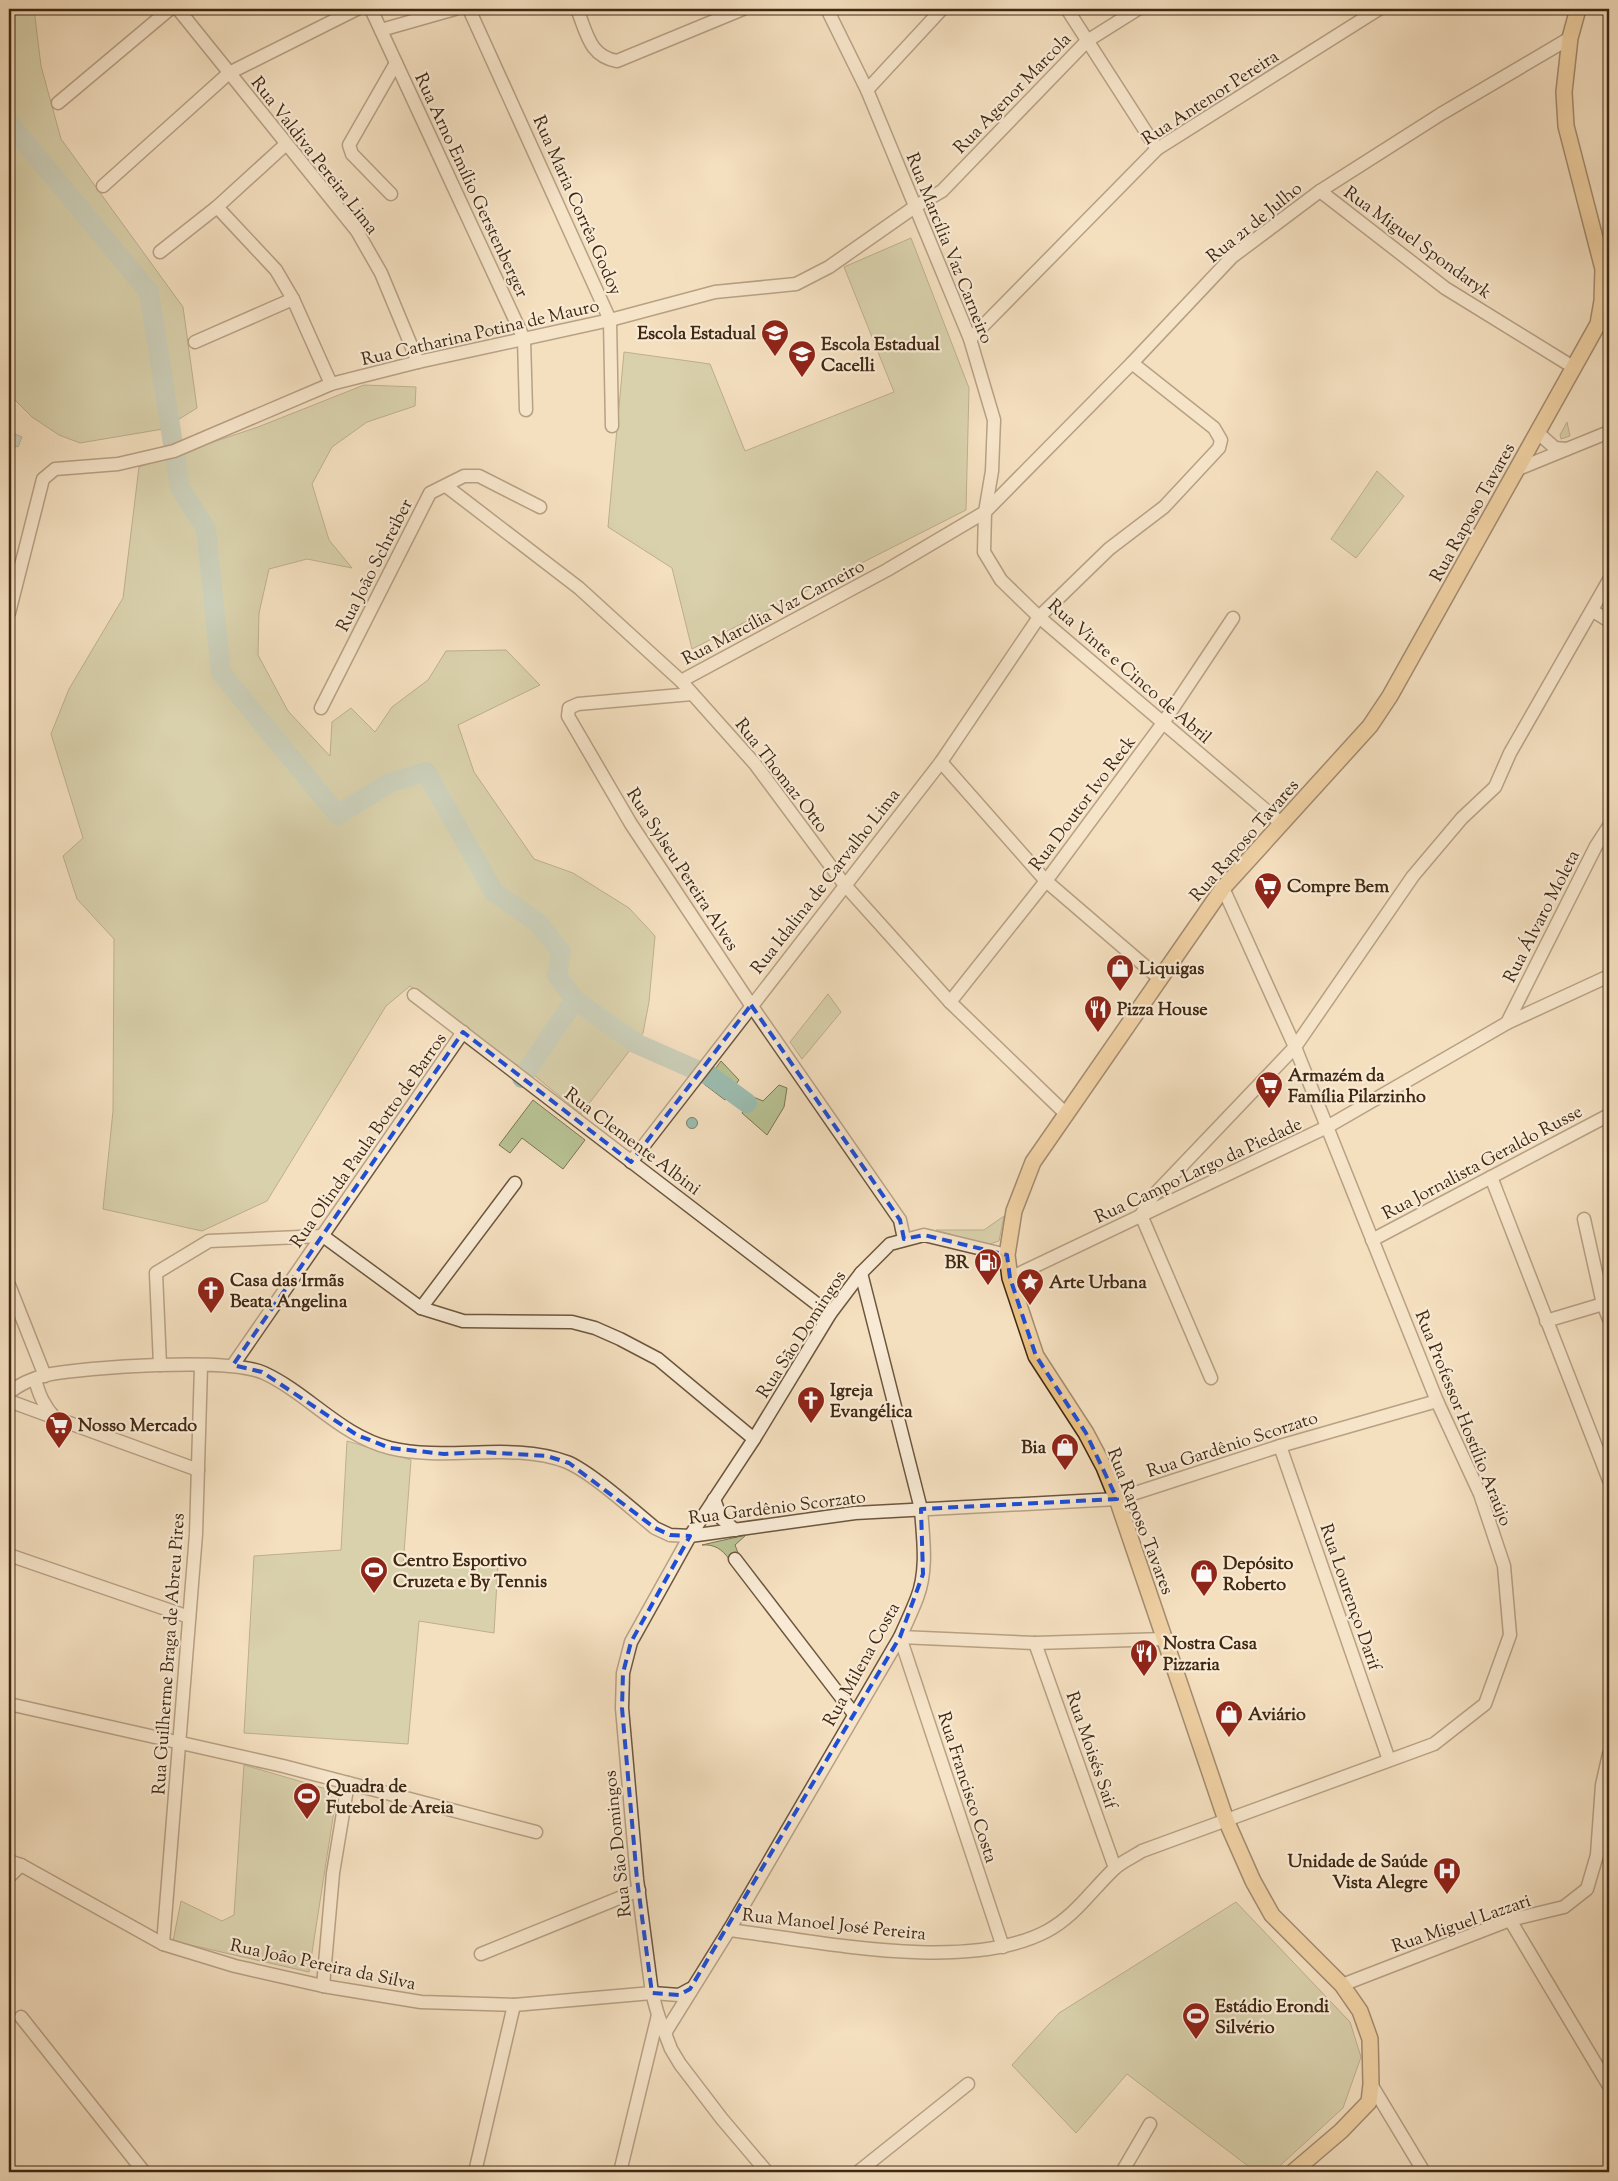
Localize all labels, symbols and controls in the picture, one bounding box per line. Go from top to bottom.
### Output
street label: Rua Agenor Marcola [949,28,1078,161]
street label: Rua Antenor Pereira [1138,45,1285,153]
street label: Rua Arno Emílio Gerstenberger [407,69,534,303]
street label: Rua Valdiva Pereira Lima [243,72,383,241]
street label: Rua Maria Corrêa Godoy [525,112,628,300]
street label: Rua Marcília Vaz Carneiro [898,149,998,348]
street label: Rua 21 de Julho [1202,177,1309,270]
street label: Rua Miguel Spondaryk [1337,181,1496,306]
street label: Rua Catharina Potina de Mauro [359,294,602,374]
school or university icon: Escola Estadual [760,318,790,357]
place label: Escola Estadual [637,322,757,348]
place label: Escola Estadual Cacelli [821,333,941,380]
school or university icon: Escola Estadual Cacelli [787,339,817,378]
street label: Rua Raposo Tavares [1425,439,1523,587]
street label: Rua João Schreiber [331,495,421,637]
street label: Rua Marcília Vaz Carneiro [678,554,870,673]
street label: Rua Vinte e Cinco de Abril [1041,594,1216,751]
street label: Rua Thomaz Otto [727,713,834,839]
street label: Rua Doutor Ivo Reck [1024,731,1143,877]
street label: Rua Raposo Tavares [1185,774,1306,908]
street label: Rua Sylseu Pereira Alves [619,783,744,957]
street label: Rua Idalina de Carvalho Lima [746,784,907,981]
street label: Rua Álvaro Moleta [1498,846,1587,988]
supermarket icon: Compre Bem [1253,871,1283,910]
place label: Compre Bem [1287,875,1389,901]
shop icon: Liquigas [1105,953,1135,992]
place label: Liquigas [1139,957,1204,983]
restaurant icon: Pizza House [1083,994,1113,1033]
place label: Pizza House [1117,998,1208,1024]
street label: Rua Olinda Paula Botto de Barros [285,1028,454,1254]
place label: Armazém da Família Pilarzinho [1288,1064,1426,1111]
supermarket icon: Armazém da Família Pilarzinho [1254,1070,1284,1109]
street label: Rua Clemente Albini [558,1083,706,1203]
street label: Rua Jornalista Geraldo Russe [1378,1100,1588,1228]
street label: Rua Campo Largo da Piedade [1091,1112,1307,1231]
fuel station icon: BR [973,1247,1003,1286]
place label: BR [945,1251,970,1277]
street label: Rua São Domingos [752,1266,854,1404]
place icon: Arte Urbana [1015,1267,1045,1306]
place label: Casa das Irmãs Beata Angelina [230,1269,348,1316]
place label: Arte Urbana [1049,1271,1147,1297]
church icon: Casa das Irmãs Beata Angelina [196,1275,226,1314]
street label: Rua Professor Hostílio Araújo [1407,1307,1517,1531]
place label: Igreja Evangélica [830,1379,913,1426]
church icon: Igreja Evangélica [796,1385,826,1424]
street label: Rua Gardênio Scorzato [1144,1406,1322,1486]
supermarket icon: Nosso Mercado [44,1410,74,1449]
place label: Nosso Mercado [78,1414,197,1440]
shop icon: Bia [1050,1432,1080,1471]
place label: Bia [1021,1436,1047,1462]
street label: Rua Raposo Tavares [1099,1445,1179,1599]
street label: Rua Gardênio Scorzato [687,1485,868,1533]
street label: Rua Guilherme Braga de Abreu Pires [147,1512,193,1796]
street label: Rua Lourenço Darif [1312,1521,1387,1675]
place label: Centro Esportivo Cruzeta e By Tennis [393,1549,547,1596]
place label: Depósito Roberto [1223,1552,1294,1599]
sports icon: Centro Esportivo Cruzeta e By Tennis [359,1555,389,1594]
shop icon: Depósito Roberto [1189,1558,1219,1597]
street label: Rua Milena Costa [818,1598,908,1732]
place label: Nostra Casa Pizzaria [1163,1632,1258,1679]
restaurant icon: Nostra Casa Pizzaria [1129,1638,1159,1677]
street label: Rua Moisés Saif [1058,1688,1123,1814]
shop icon: Aviário [1214,1699,1244,1738]
place label: Aviário [1248,1703,1306,1729]
street label: Rua Francisco Costa [929,1709,1003,1867]
street label: Rua São Domingos [598,1769,640,1919]
place label: Quadra de Futebol de Areia [326,1775,455,1822]
sports icon: Quadra de Futebol de Areia [292,1781,322,1820]
place label: Unidade de Saúde Vista Alegre [1288,1850,1429,1897]
hospital icon: Unidade de Saúde Vista Alegre [1432,1856,1462,1895]
street label: Rua Miguel Lazzari [1389,1889,1535,1961]
street label: Rua Manoel José Pereira [741,1903,927,1949]
street label: Rua João Pereira da Silva [227,1934,418,1998]
place label: Estádio Erondi Silvério [1215,1995,1330,2042]
sports icon: Estádio Erondi Silvério [1181,2001,1211,2040]

